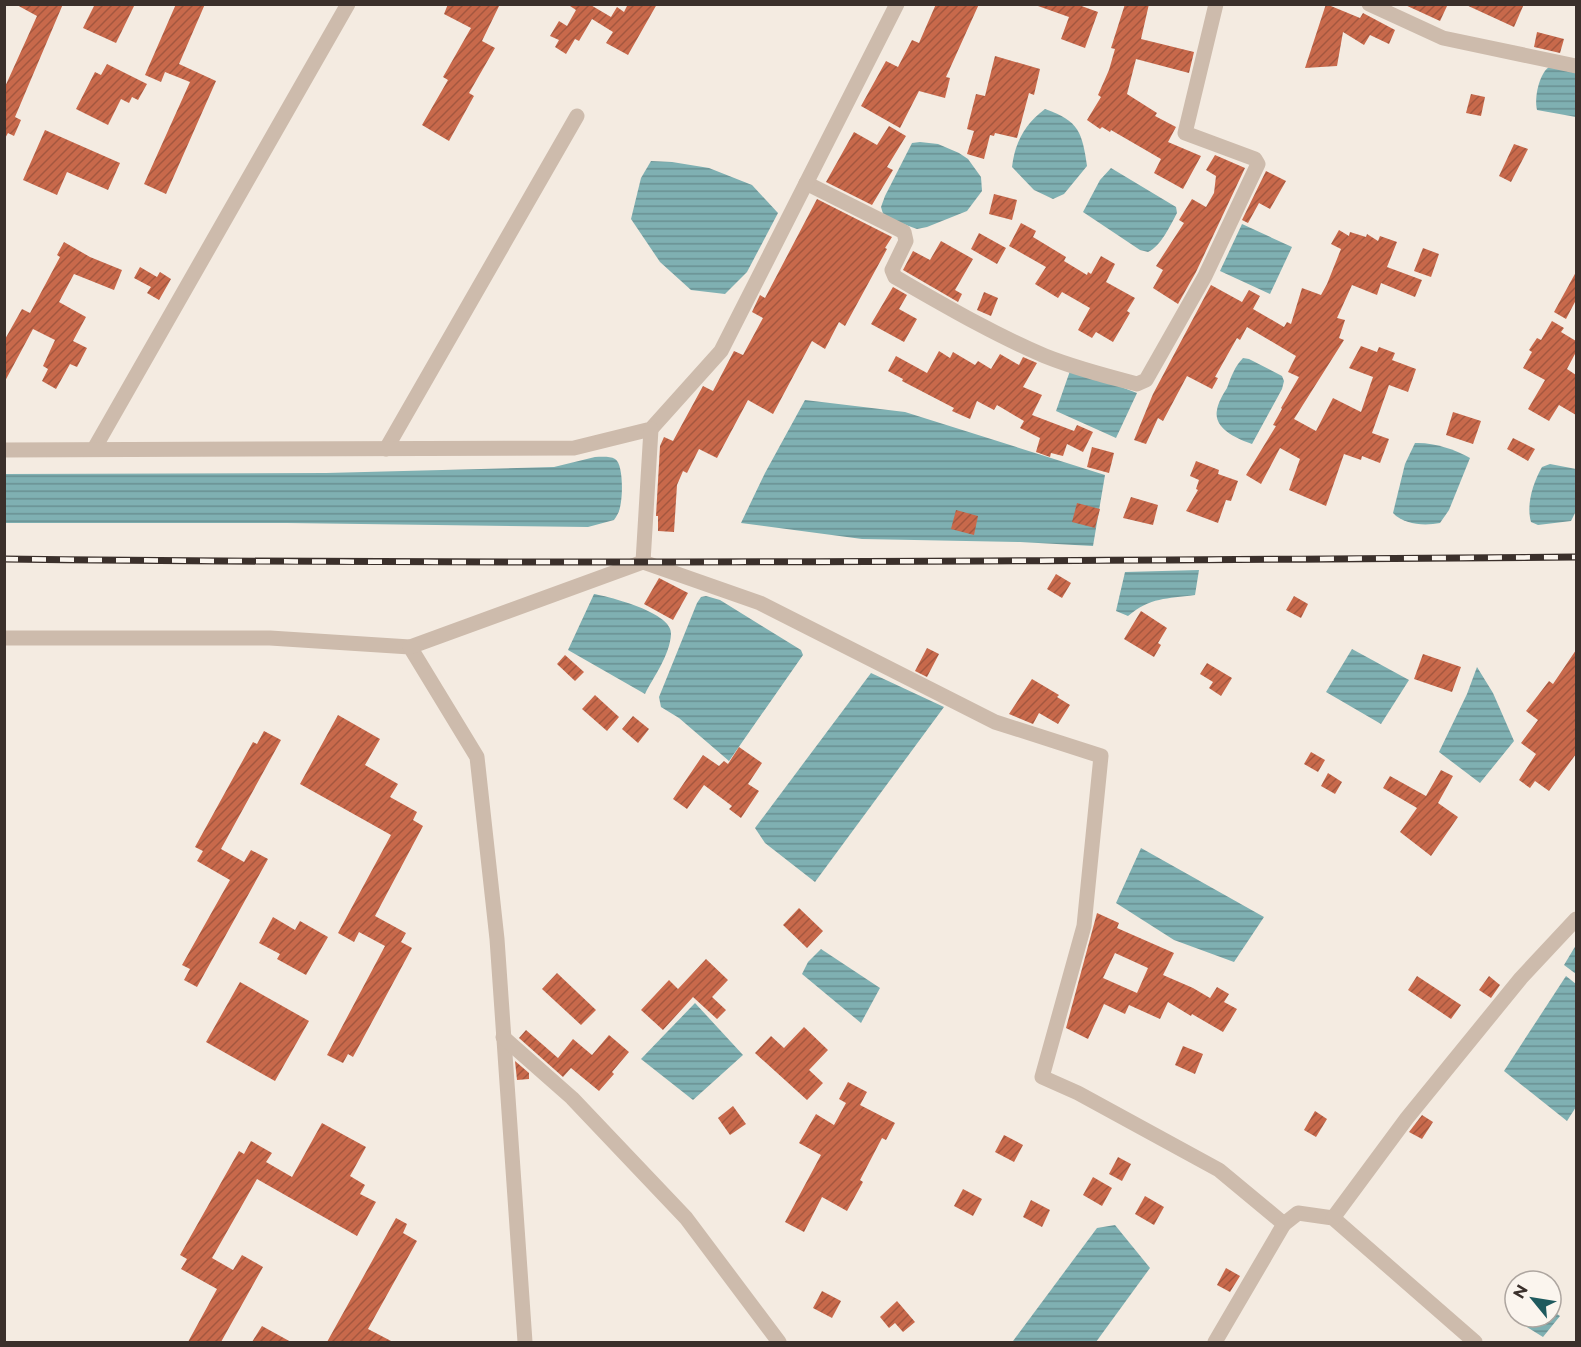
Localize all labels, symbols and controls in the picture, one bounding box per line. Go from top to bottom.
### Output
north arrow [1503,1269,1563,1329]
text: N [1509,1281,1532,1302]

